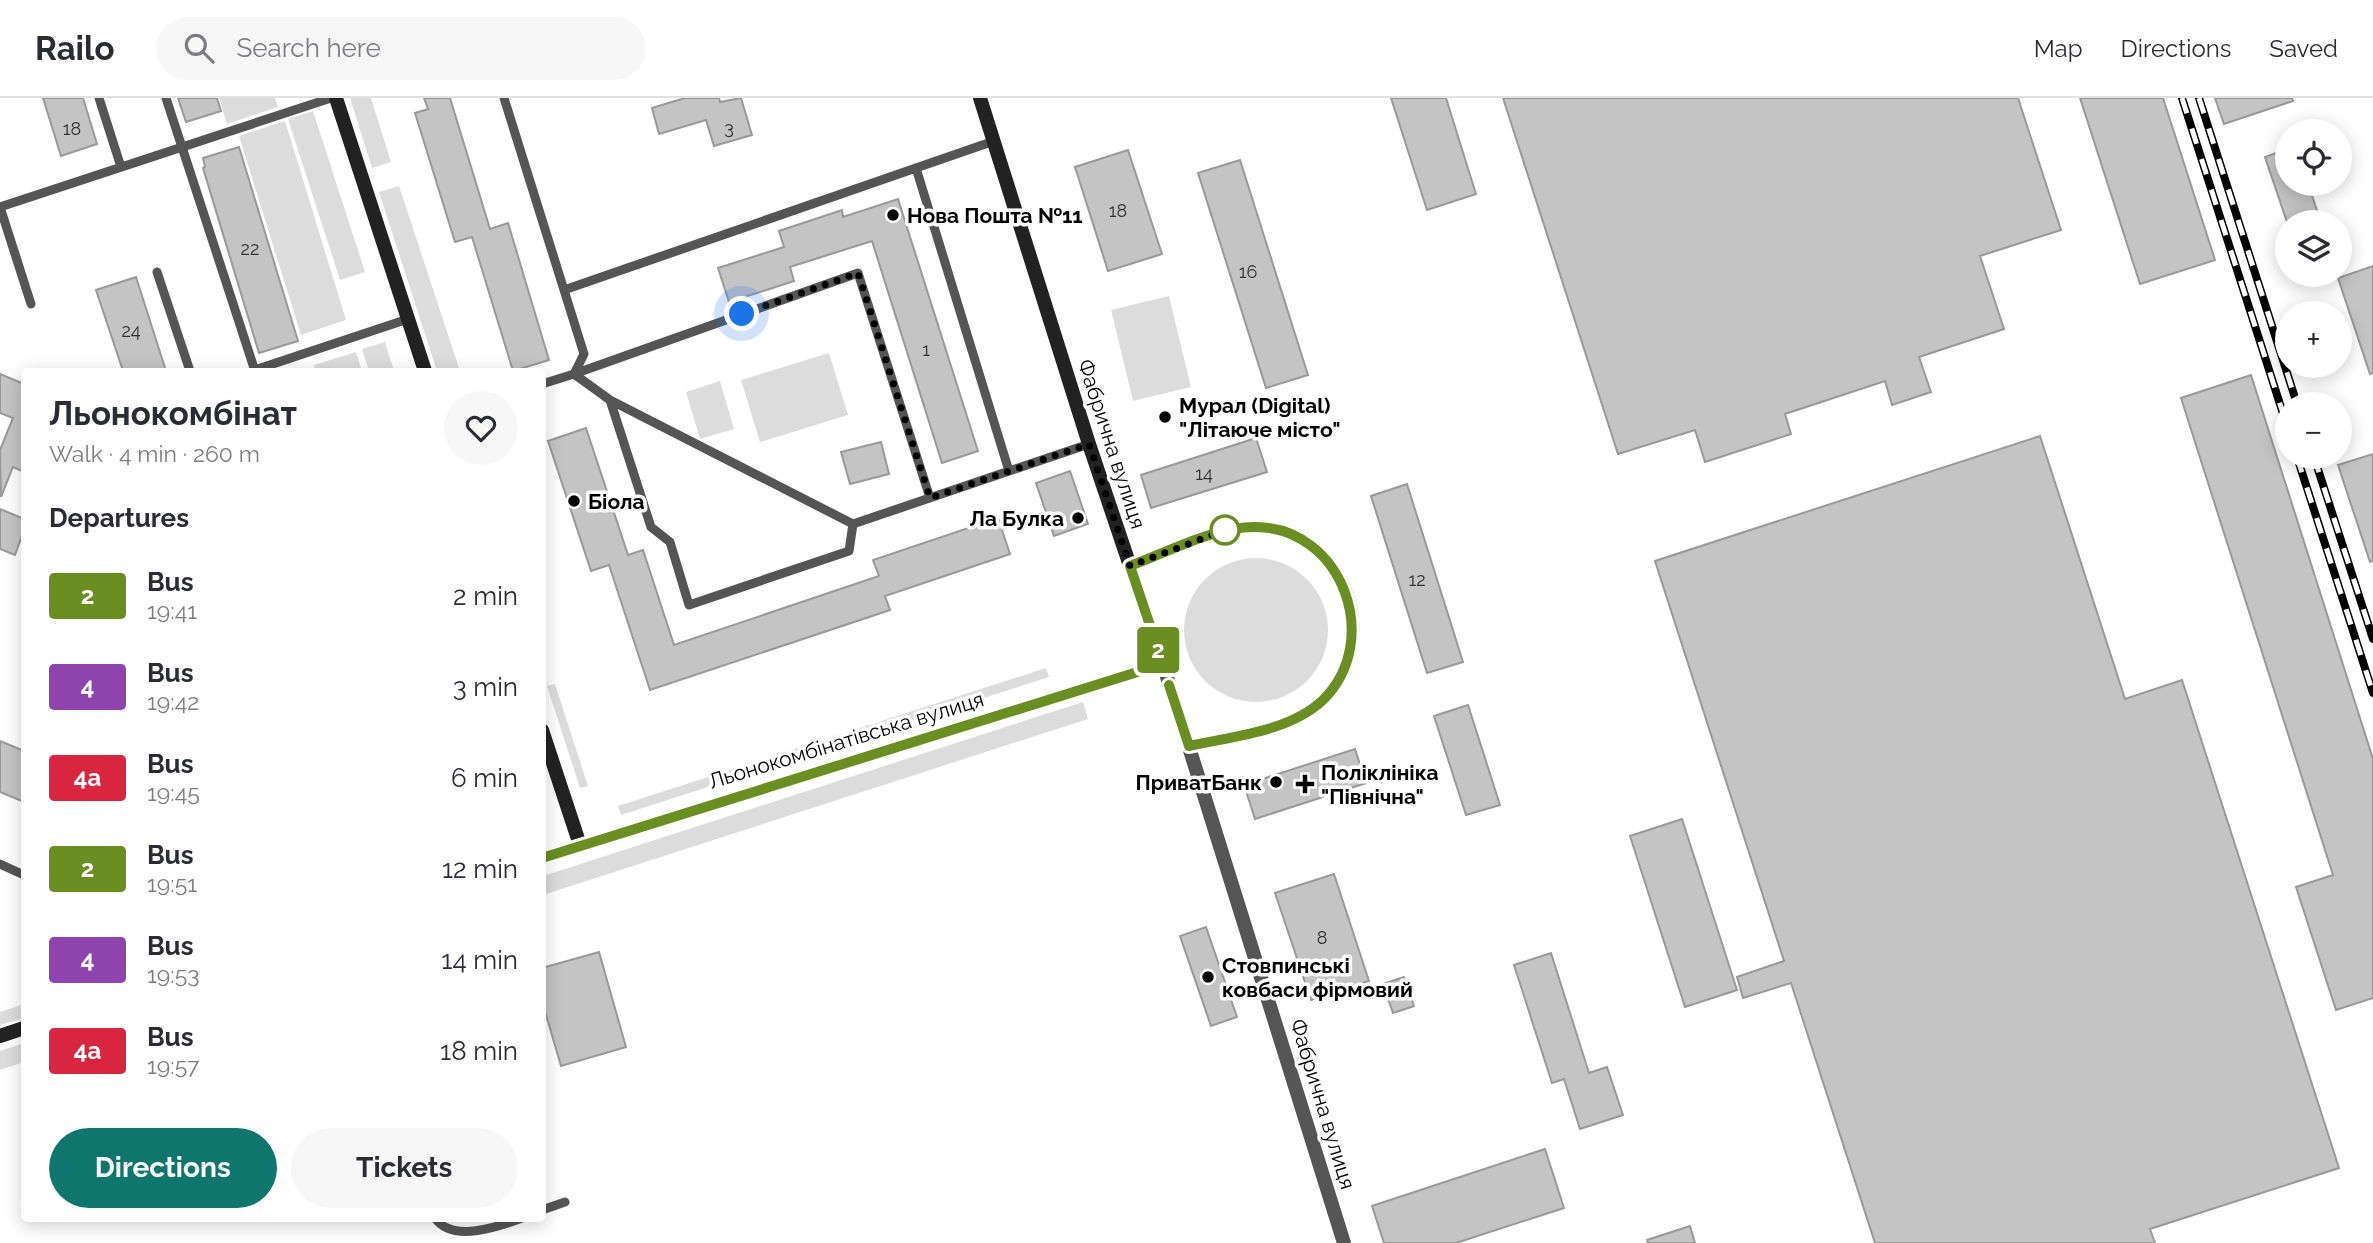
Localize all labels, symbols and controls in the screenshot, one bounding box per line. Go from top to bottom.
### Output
search box [156,17,646,80]
text: Railo [35,29,114,68]
icon: search [180,29,218,67]
text: Search here [236,33,381,63]
text: Map [2034,34,2083,63]
text: Directions [2121,34,2231,63]
text: Saved [2269,34,2338,63]
house number: 3 [724,117,734,138]
house number: 18 [63,118,81,139]
map controls [2275,119,2352,469]
button: locate [2275,119,2352,196]
house number: 18 [1109,200,1127,221]
place label: Нова Пошта №11 [907,203,1083,228]
marker: Нова Пошта №11 [885,207,901,223]
button: layers [2275,210,2352,287]
house number: 22 [241,238,259,259]
house number: 16 [1239,261,1257,282]
your location [724,296,759,331]
button: + [2275,301,2352,378]
house number: 24 [121,320,141,341]
house number: 1 [922,339,930,360]
street label: Фабрична вулиця [1073,356,1151,532]
button: heart [444,391,518,465]
button: − [2275,392,2352,469]
place label: Мурал (Digital) "Літаюче місто" [1179,393,1341,442]
text: Льонокомбінат [49,394,297,433]
marker: Мурал (Digital) "Літаюче місто" [1157,409,1173,425]
text: Walk · 4 min · 260 m [49,440,260,467]
house number: 14 [1195,463,1213,484]
place label: Біола [588,489,645,514]
marker: Біола [566,493,582,509]
text: Departures [49,503,189,533]
place label: Ла Булка [969,506,1064,531]
marker: Ла Булка [1070,510,1086,526]
unlabelled marker [1210,515,1240,545]
text: Bus [147,567,194,597]
house number: 12 [1408,569,1426,590]
text: 2 [81,581,94,610]
text: 2 min [453,581,518,611]
text: 19:41 [147,597,197,624]
line badge: 2 [1135,627,1181,673]
text: 2 [1151,635,1165,664]
text: Bus [147,658,194,688]
text: 4 [81,672,94,701]
text: 3 min [453,672,518,702]
street label: Льонокомбінатівська вулиця [705,686,987,794]
text: 19:42 [147,688,199,715]
text: Bus [147,749,194,779]
place label: Поліклініка "Північна" [1321,760,1439,809]
text: 4а [74,763,101,792]
text: 6 min [451,763,518,793]
place label: ПриватБанк [1136,770,1262,795]
marker: ПриватБанк [1268,774,1284,790]
marker: Поліклініка "Північна" [1295,774,1315,794]
text: 19:45 [147,779,200,806]
text: Bus [147,840,194,870]
text: 2 [81,854,94,883]
text: 12 min [442,854,518,884]
text: 19:51 [147,870,197,897]
house number: 8 [1317,927,1327,948]
text: Bus [147,931,194,961]
text: 4 [81,945,94,974]
text: 14 min [441,945,518,975]
place label: Стовпинські ковбаси фірмовий [1222,953,1413,1002]
text: 19:53 [147,961,199,988]
marker: Стовпинські ковбаси фірмовий [1200,969,1216,985]
street label: Фабрична вулиця [1285,1016,1361,1192]
text: Bus [147,1022,194,1052]
text: 4а [74,1036,101,1065]
text: 18 min [440,1036,518,1066]
text: 19:57 [147,1052,199,1079]
button: Directions [49,1128,277,1208]
button: Tickets [291,1128,518,1208]

